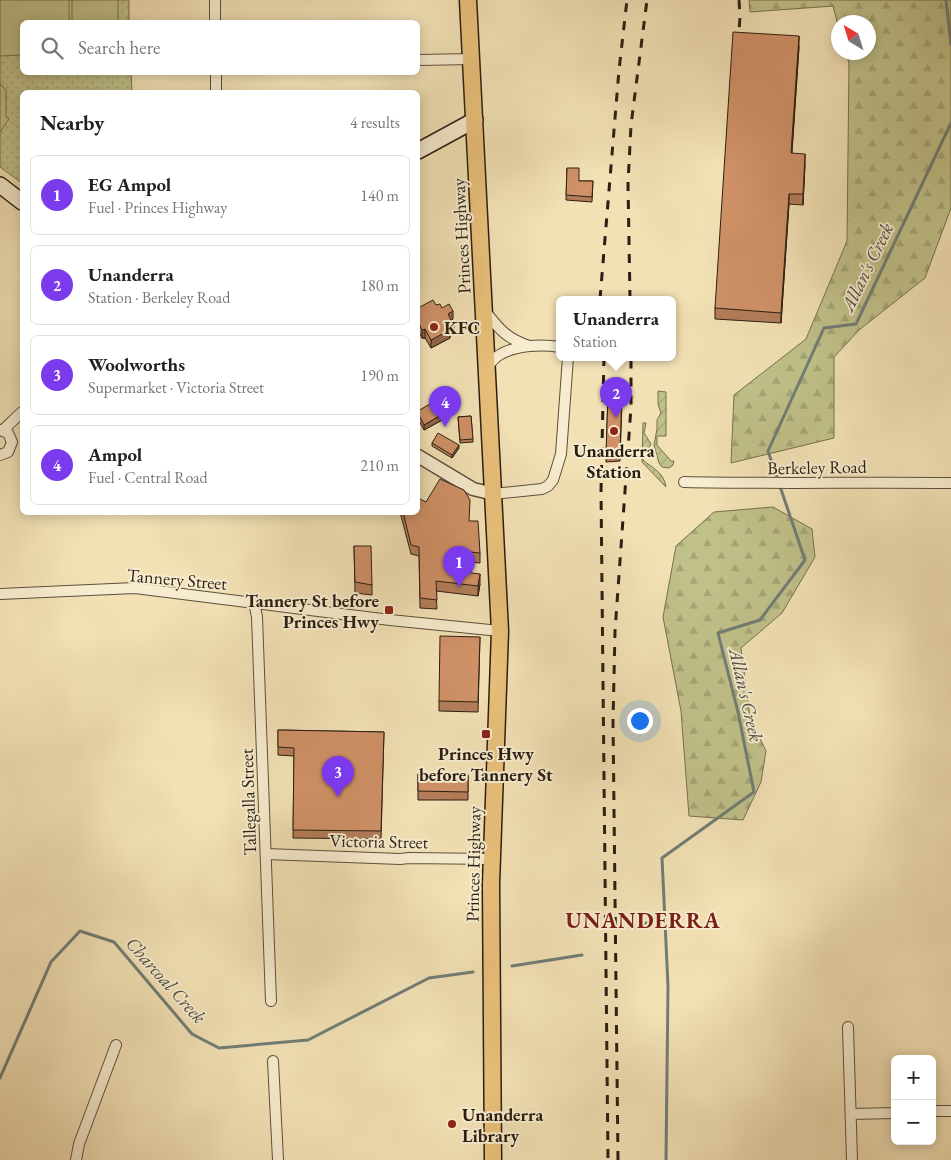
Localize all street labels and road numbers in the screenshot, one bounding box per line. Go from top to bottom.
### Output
street label: Princes Highway [446,177,476,294]
street label: Berkeley Road [767,455,868,479]
street label: Tannery Street [126,563,228,595]
street label: Tallegalla Street [235,748,261,856]
street label: Princes Highway [460,806,486,922]
street label: Victoria Street [329,829,429,853]

